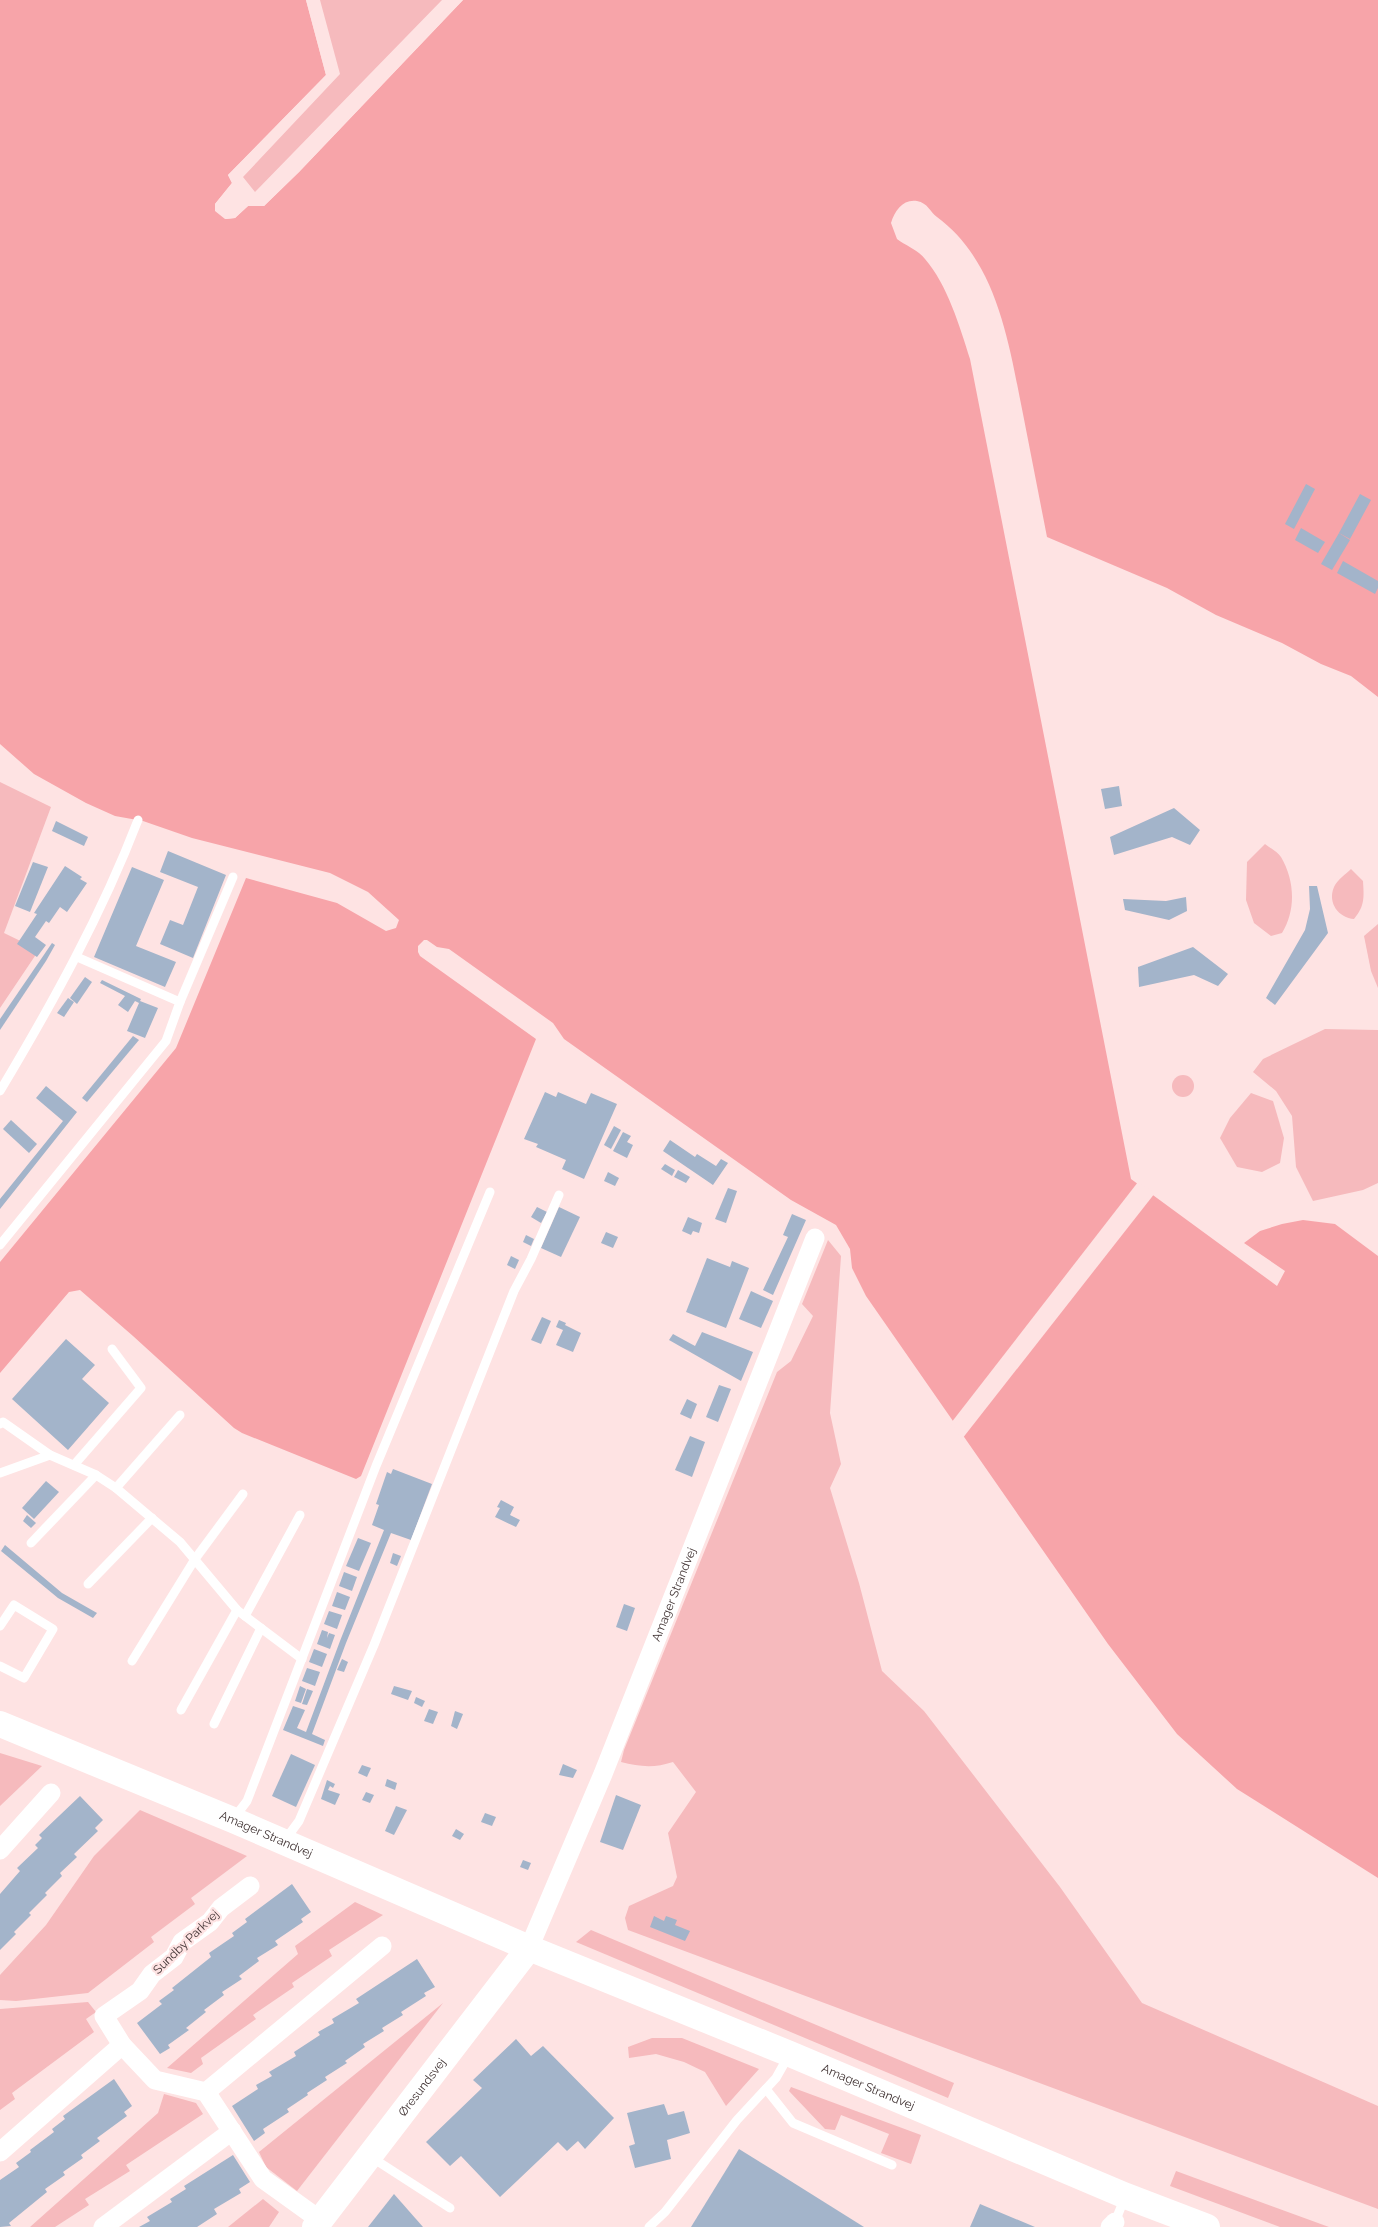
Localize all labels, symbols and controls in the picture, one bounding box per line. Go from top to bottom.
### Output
street label: Amager Strandvej [649,1546,699,1643]
street label: Amager Strandvej [218,1808,314,1860]
street label: Sundby Parkvej [150,1907,222,1977]
street label: Øresundsvej [396,2056,449,2119]
street label: Amager Strandvej [820,2061,917,2113]

